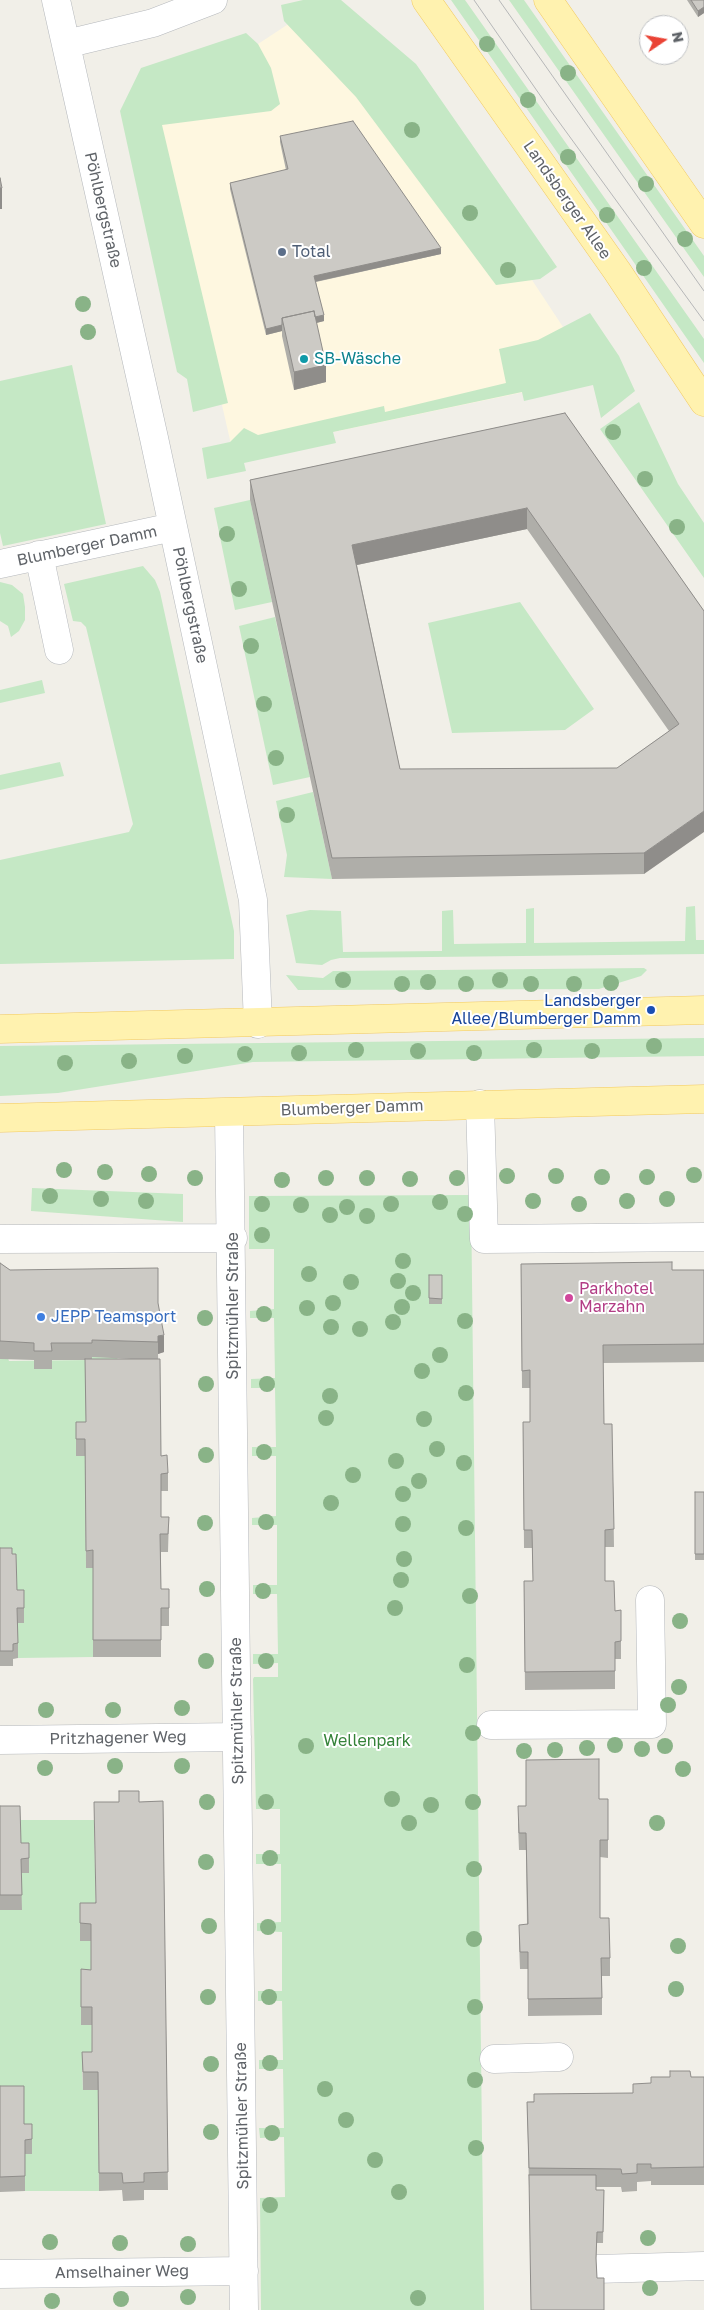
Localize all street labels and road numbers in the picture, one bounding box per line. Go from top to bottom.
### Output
street label: Landsberger Allee [519,137,615,263]
street label: Pöhlbergstraße [80,150,126,270]
street label: Blumberger Damm [15,522,159,570]
street label: Pöhlbergstraße [168,545,212,665]
street label: Blumberger Damm [280,1096,424,1120]
street label: Spitzmühler Straße [223,1232,243,1380]
street label: Spitzmühler Straße [226,1637,248,1785]
street label: Pritzhagener Weg [49,1727,187,1749]
street label: Spitzmühler Straße [231,2042,253,2190]
street label: Amselhainer Weg [55,2261,189,2283]

